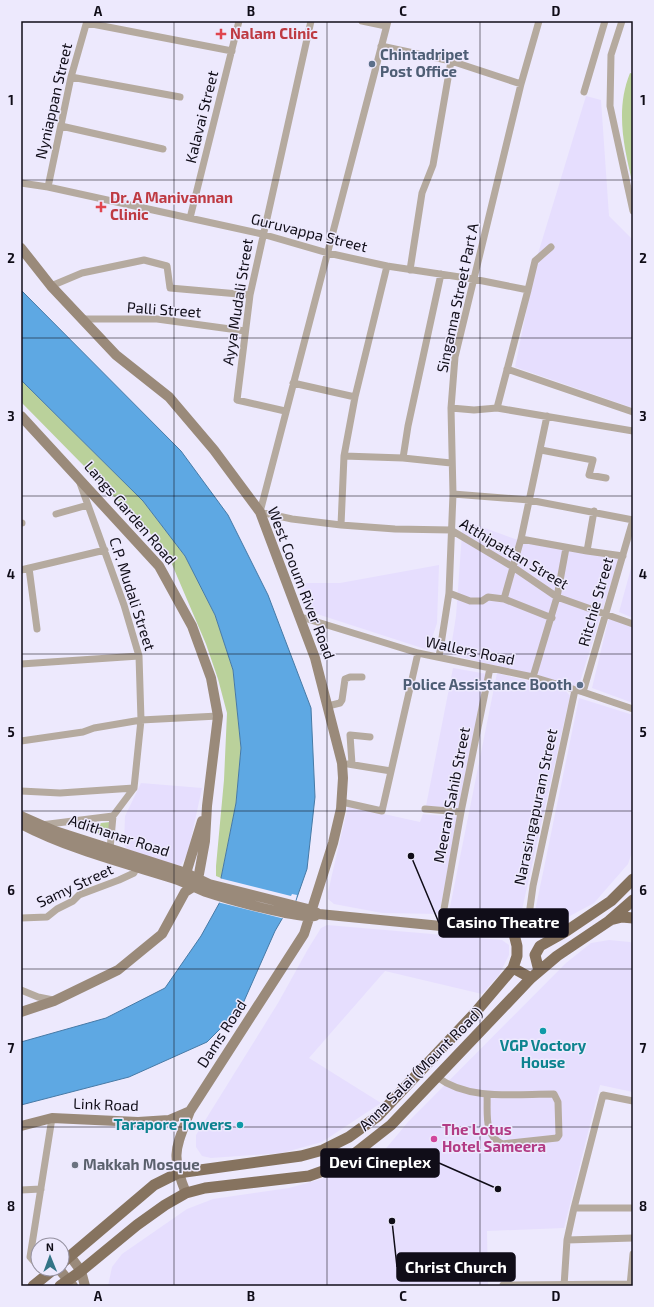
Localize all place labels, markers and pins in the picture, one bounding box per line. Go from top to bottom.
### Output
place label: Nalam Clinic [230,24,318,42]
marker: Nalam Clinic [215,28,227,40]
place label: Chintadripet Post Office [380,45,469,80]
marker: Chintadripet Post Office [367,59,377,69]
place label: Dr. A Manivannan Clinic [110,188,233,223]
marker: Dr. A Manivannan Clinic [95,201,107,213]
place label: Police Assistance Booth [403,675,572,693]
marker: Police Assistance Booth [575,680,585,690]
callout: Casino Theatre [439,909,568,937]
marker: VGP Voctory House [538,1026,548,1036]
place label: VGP Voctory House [500,1036,587,1071]
place label: Tarapore Towers [114,1115,232,1133]
marker: Tarapore Towers [235,1120,245,1130]
place label: The Lotus Hotel Sameera [442,1120,546,1155]
marker: The Lotus Hotel Sameera [429,1134,439,1144]
callout: Devi Cineplex [321,1149,439,1177]
place label: Makkah Mosque [83,1155,200,1173]
marker: Makkah Mosque [70,1160,80,1170]
callout: Christ Church [397,1253,515,1281]

